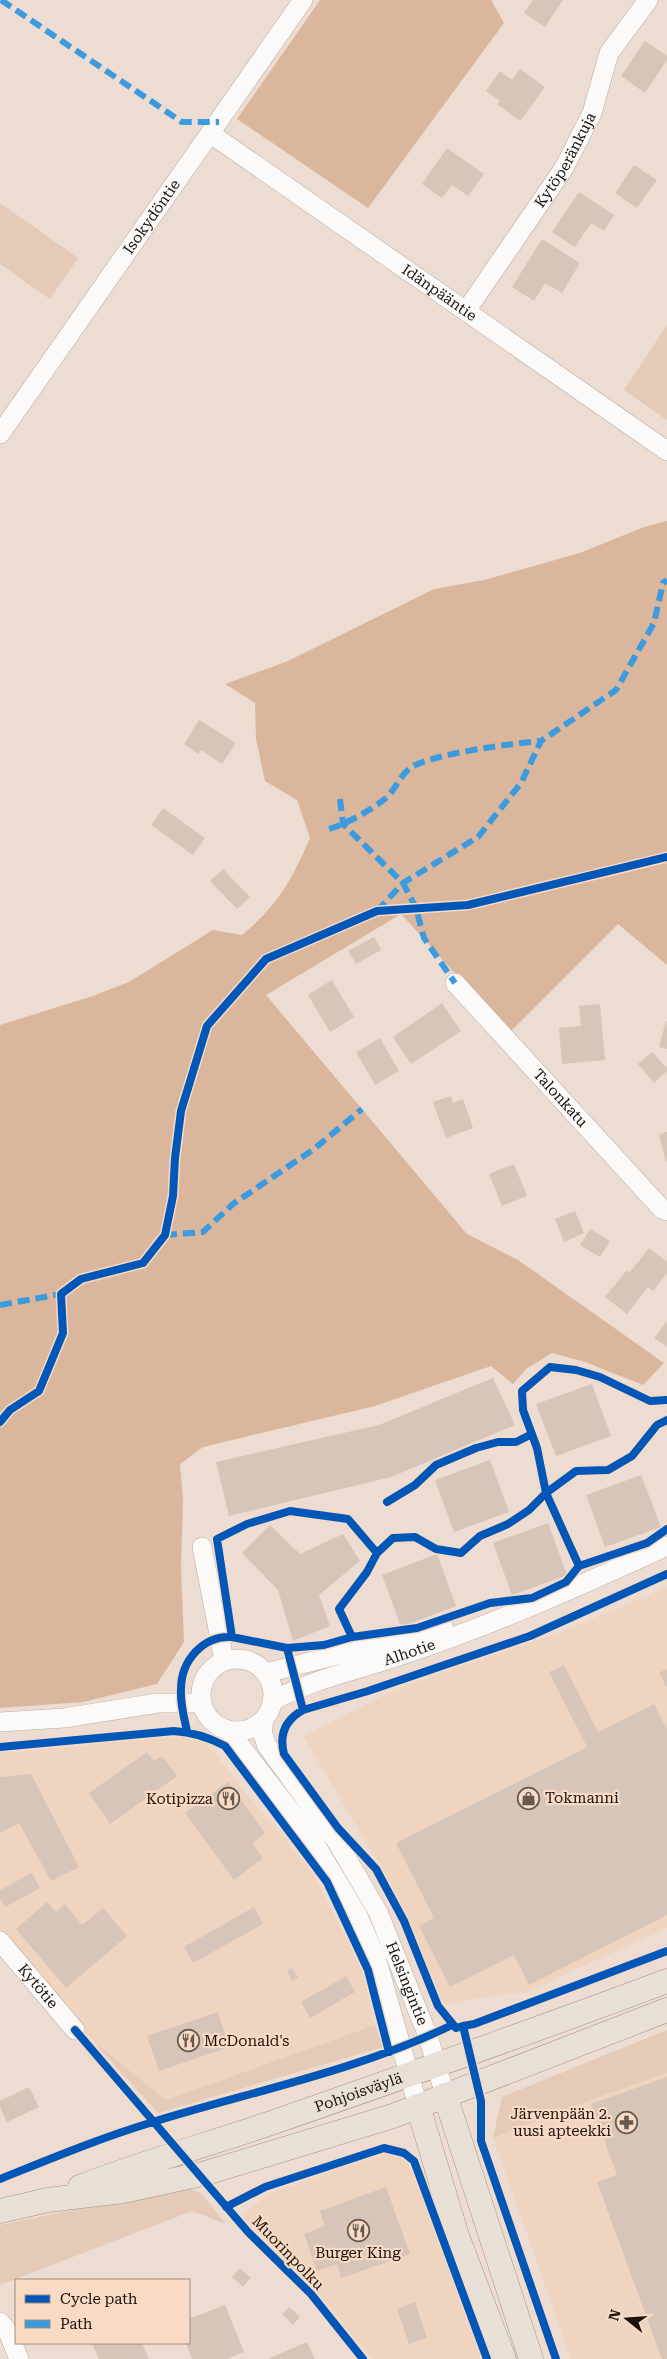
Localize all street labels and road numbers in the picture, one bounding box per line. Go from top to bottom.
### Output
street label: Kytöperänkuja [531,109,600,211]
street label: Isokydöntie [119,176,184,258]
street label: Idänpääntie [398,260,480,325]
street label: Talonkatu [529,1065,592,1131]
street label: Alhotie [382,1635,438,1669]
street label: Helsingintie [382,1939,432,2028]
street label: Kytötie [14,1960,62,2012]
street label: Pohjoisväylä [312,2069,405,2116]
street label: Muorinpolku [248,2212,328,2294]

